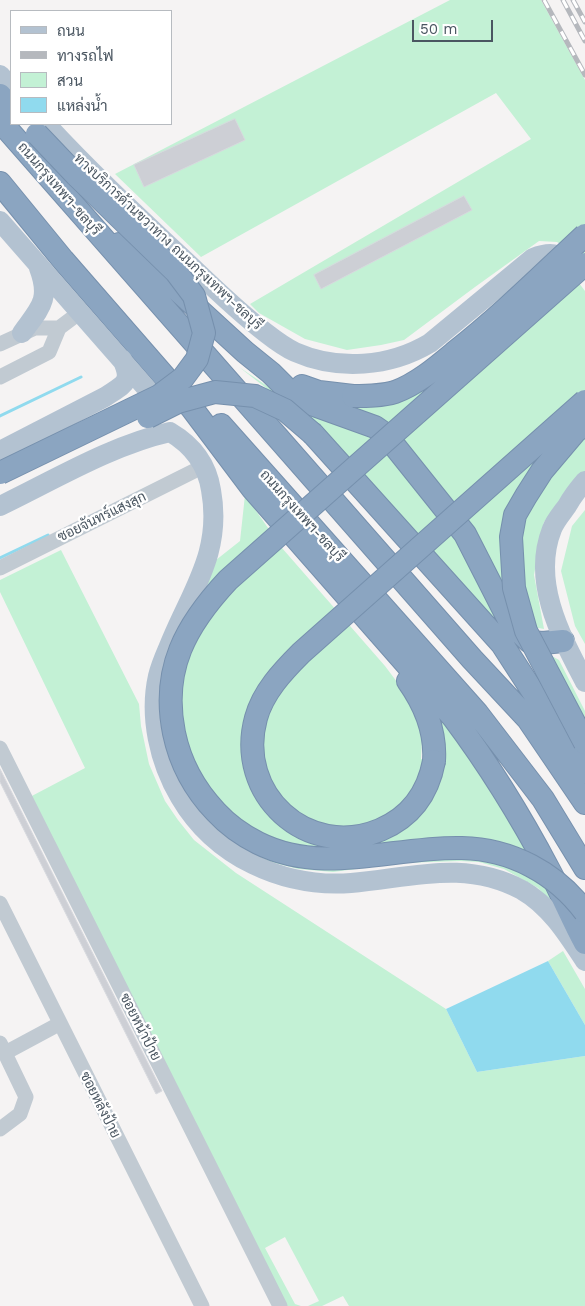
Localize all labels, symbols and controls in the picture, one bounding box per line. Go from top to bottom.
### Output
legend [10,10,172,125]
scale bar [415,10,496,42]
text: 50 m [420,20,457,38]
text: ถนน [57,22,85,40]
text: ทางรถไฟ [57,47,114,65]
text: สวน [57,72,83,90]
text: แหล่งน้ำ [57,97,108,115]
street label: ถนนกรุงเทพฯ-ชลบุรี [14,139,104,239]
street label: ทางบริการด้านขวาทาง ถนนกรุงเทพฯ-ชลบุรี [70,150,266,334]
street label: ถนนกรุงเทพฯ-ชลบุรี [256,467,348,565]
street label: ซอยจันทร์แสงสุก [55,488,149,546]
street label: ซอยหน้าป้าย [116,990,164,1064]
street label: ซอยหลังป้าย [76,1069,124,1141]

